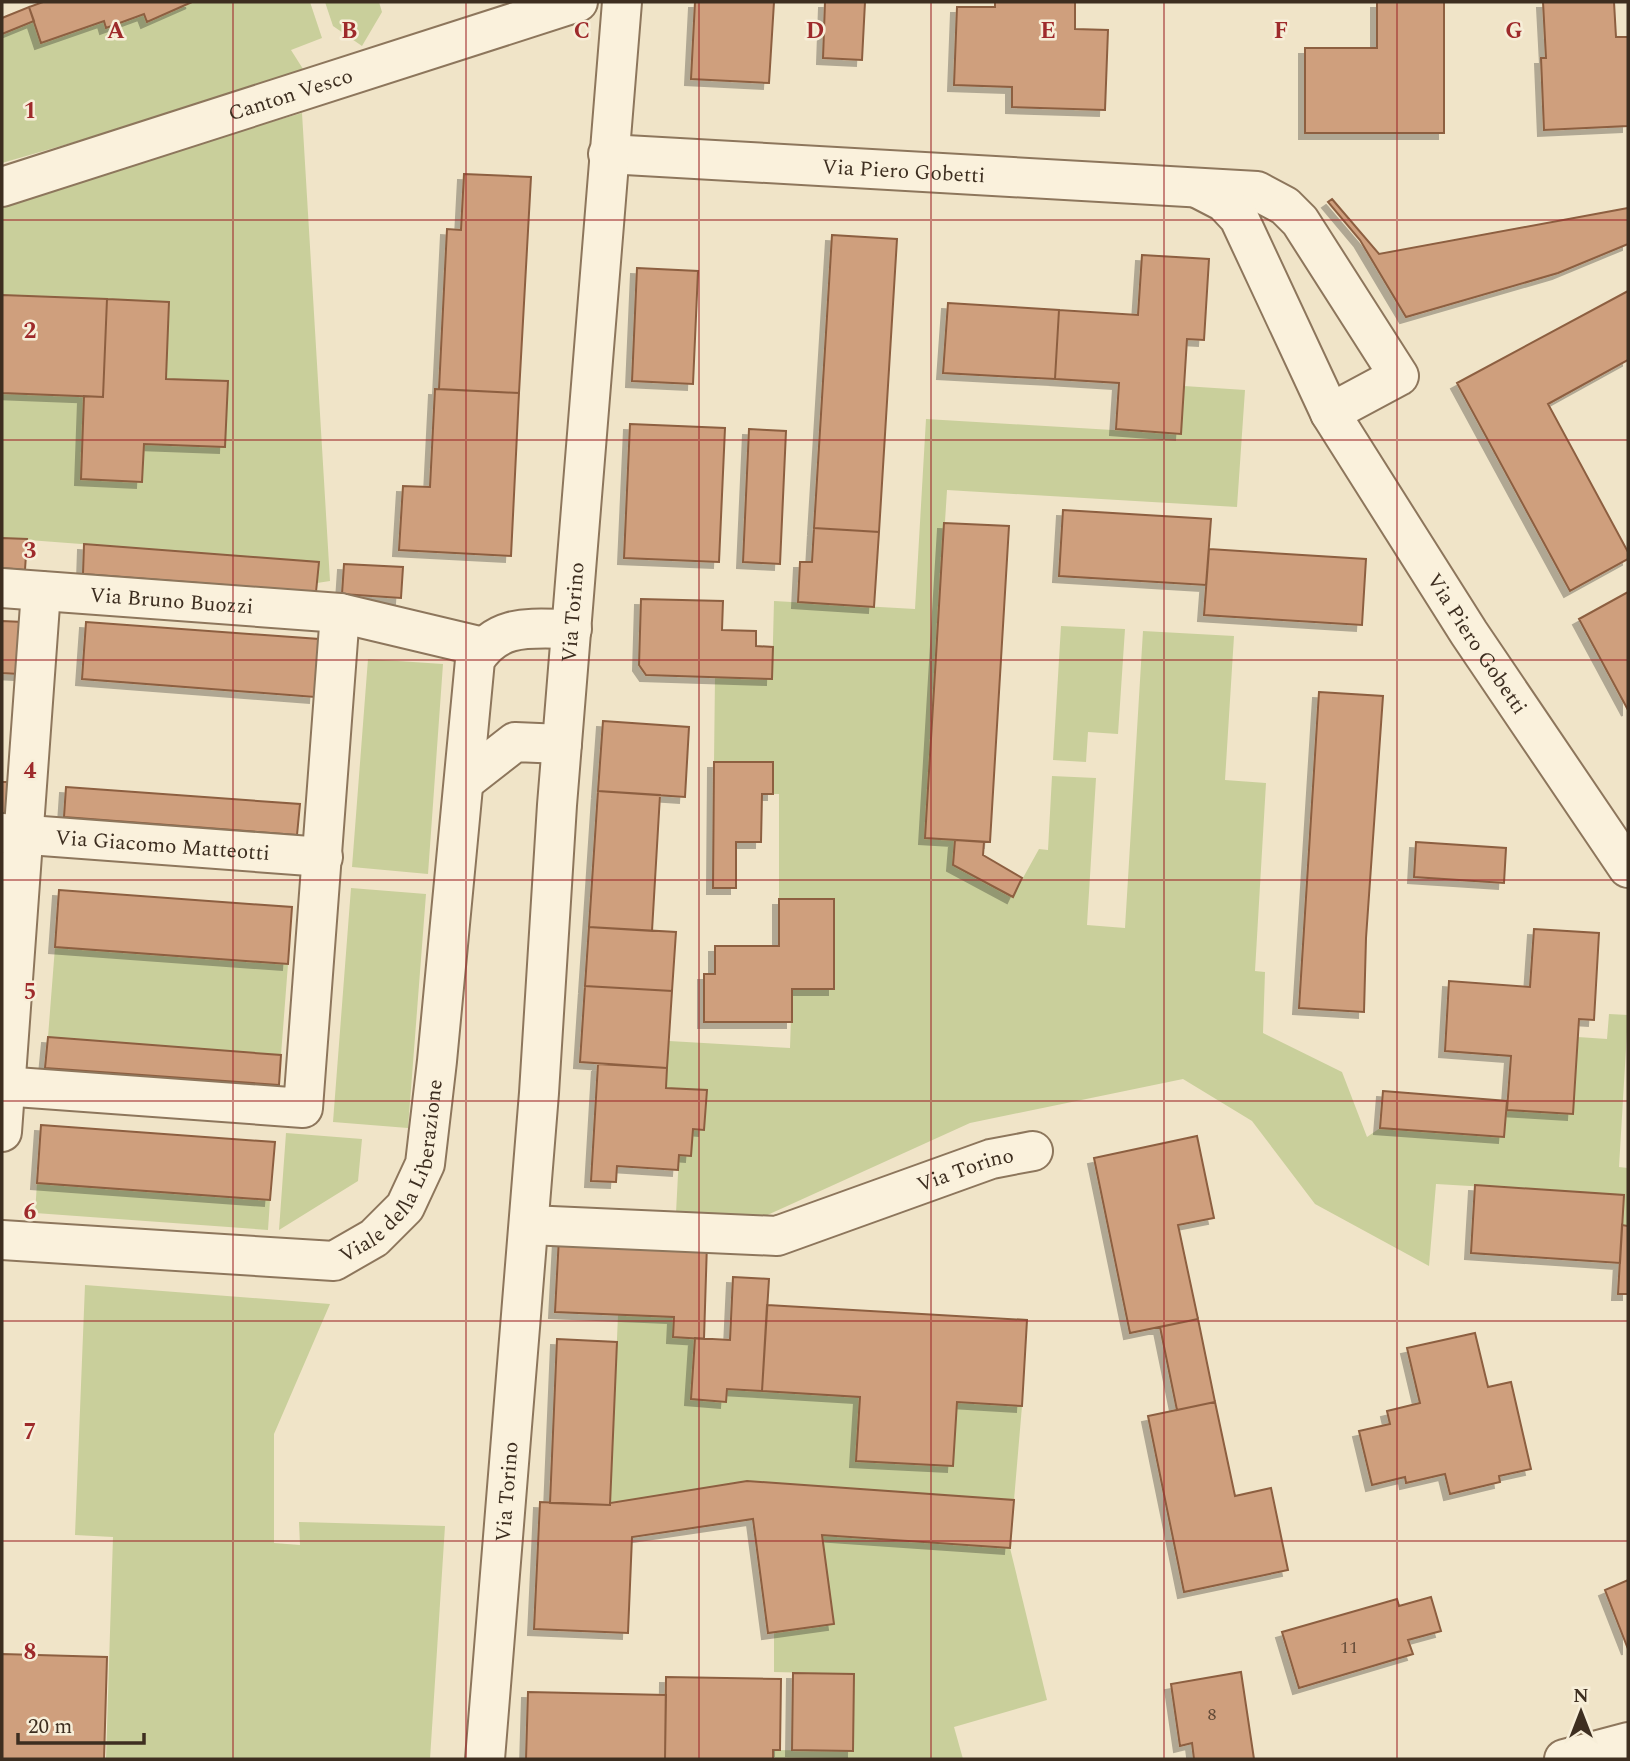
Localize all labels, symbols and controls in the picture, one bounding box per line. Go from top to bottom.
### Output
text: A [107,14,125,49]
text: B [341,14,357,49]
text: C [574,14,590,49]
text: D [806,14,824,49]
text: E [1040,14,1056,49]
text: F [1274,14,1288,49]
text: G [1505,14,1523,49]
street label: Canton Vesco [224,60,357,130]
text: 1 [24,94,36,129]
street label: Via Piero Gobetti [821,151,986,192]
text: 2 [24,314,37,349]
text: 3 [24,534,37,569]
street label: Via Torino [554,561,594,664]
street label: Via Piero Gobetti [1418,567,1535,721]
street label: Via Bruno Buozzi [88,580,254,624]
text: 4 [24,754,37,789]
street label: Via Giacomo Matteotti [54,822,271,870]
text: 5 [24,975,36,1010]
street label: Viale della Liberazione [333,1078,452,1272]
street label: Via Torino [913,1140,1016,1201]
text: 6 [24,1195,37,1230]
text: 7 [24,1415,36,1450]
street label: Via Torino [488,1441,528,1543]
house number: 11 [1340,1634,1358,1661]
text: 8 [24,1635,36,1670]
north arrow [1546,1677,1616,1747]
text: N [1573,1682,1589,1711]
house number: 8 [1208,1701,1217,1728]
scale bar [18,1702,144,1746]
text: 20 m [28,1711,72,1743]

